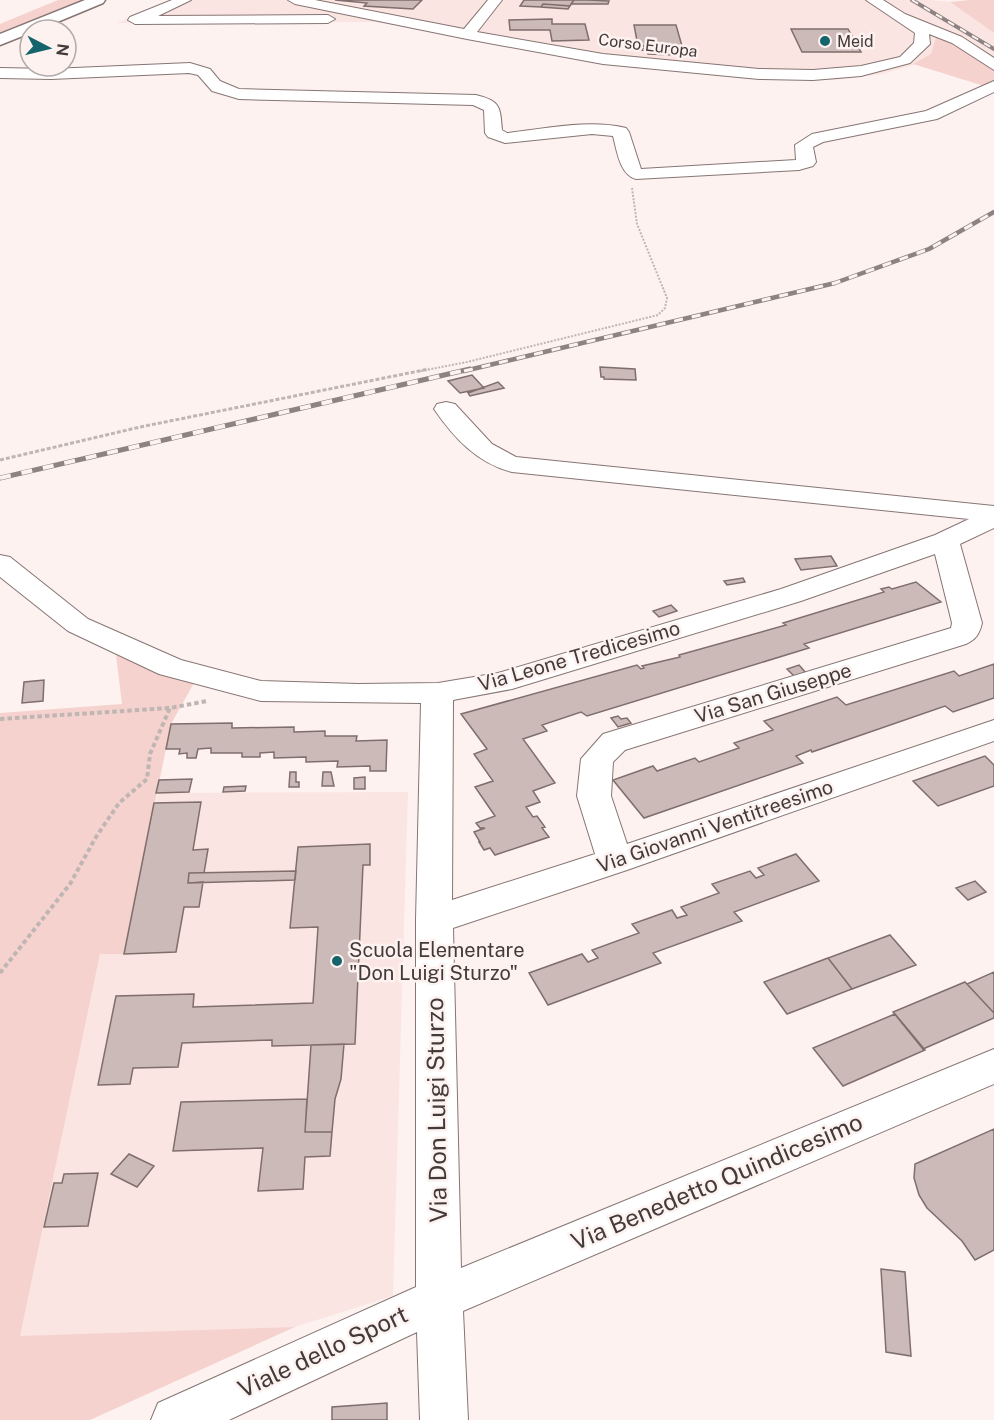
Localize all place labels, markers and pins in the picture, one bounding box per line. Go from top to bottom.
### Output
place label: Meid [837,32,874,51]
marker: Meid [818,34,832,48]
place label: Scuola Elementare "Don Luigi Sturzo" [349,938,525,985]
marker: Scuola Elementare "Don Luigi Sturzo" [330,954,344,968]

